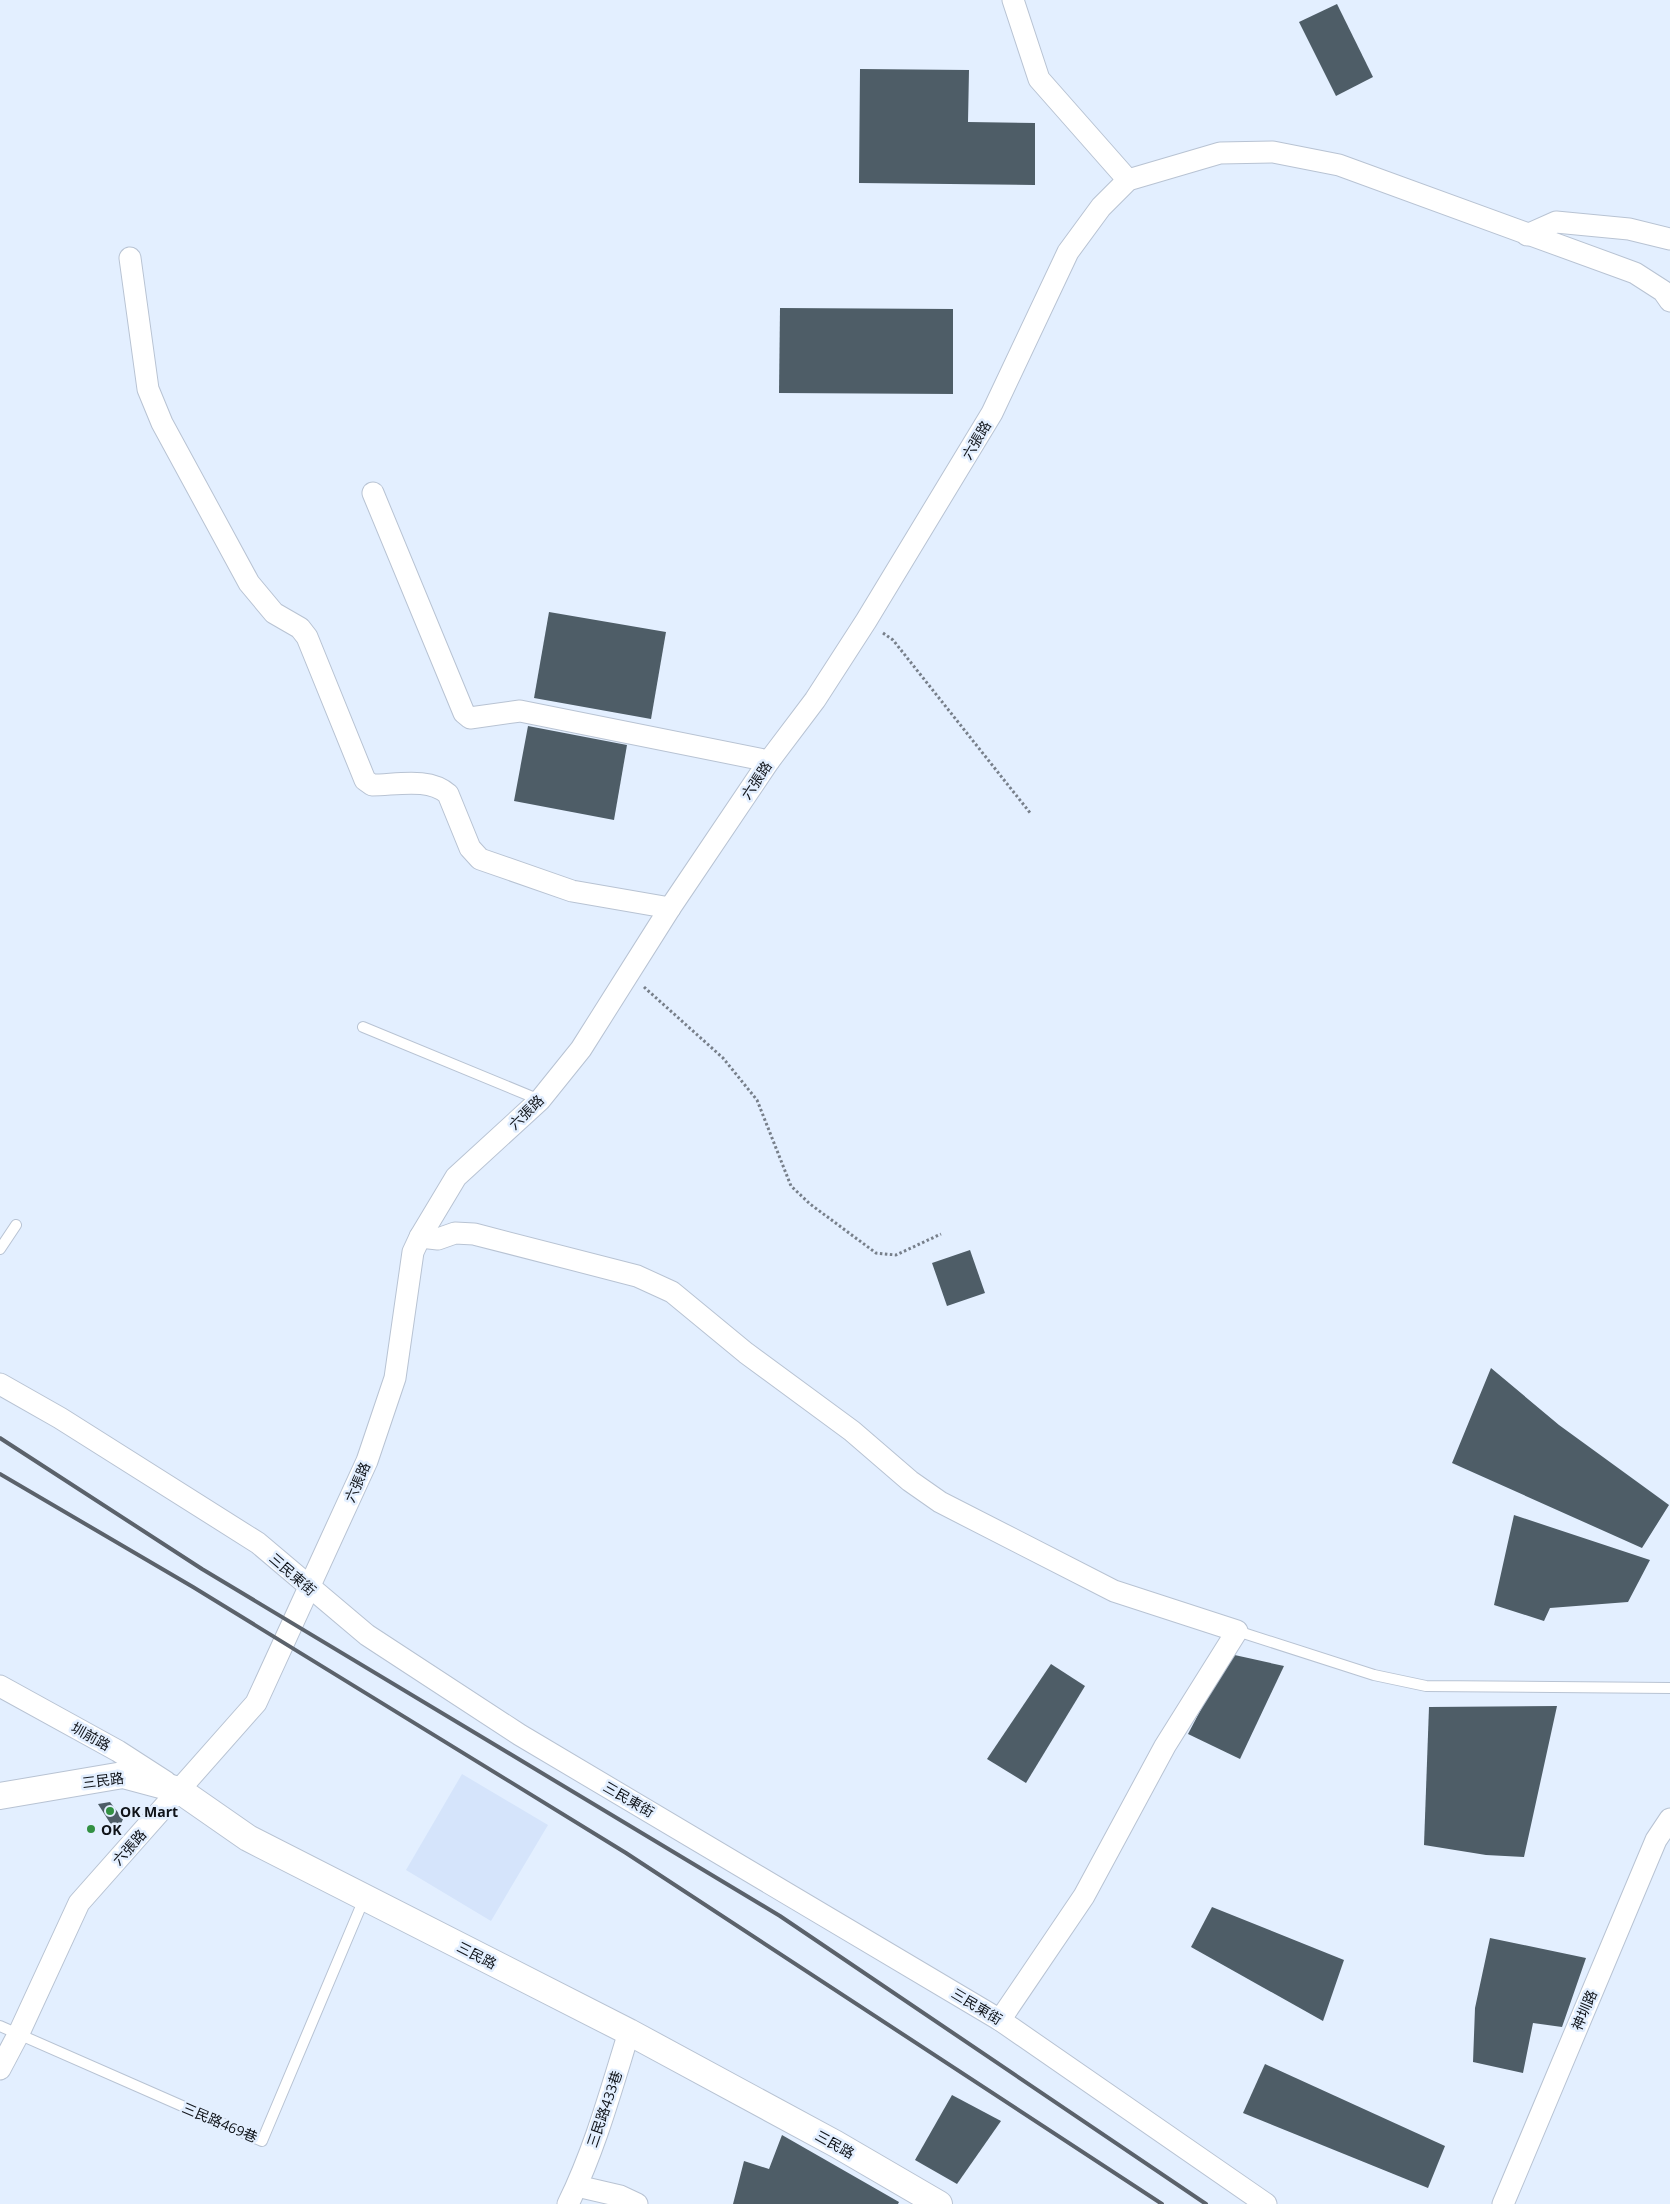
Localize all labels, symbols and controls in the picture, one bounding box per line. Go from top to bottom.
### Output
street label: 六張路 [957,417,995,463]
street label: 六張路 [736,757,776,803]
street label: 六張路 [504,1091,548,1133]
street label: 六張路 [340,1459,374,1505]
street label: 三民東街 [266,1548,320,1600]
street label: 圳前路 [68,1718,114,1754]
street label: 三民路 [81,1768,125,1792]
street label: 三民東街 [600,1777,658,1821]
place label: OK Mart [120,1802,178,1821]
marker: OK Mart [104,1805,116,1817]
place label: OK [101,1820,122,1839]
marker: OK [85,1823,97,1835]
street label: 六張路 [108,1825,150,1869]
street label: 三民路 [454,1937,500,1973]
street label: 三民東街 [948,1983,1006,2029]
street label: 神圳路 [1567,1987,1601,2033]
street label: 三民路433巷 [582,2068,626,2150]
street label: 三民路469巷 [179,2098,261,2146]
street label: 三民路 [812,2126,858,2162]

